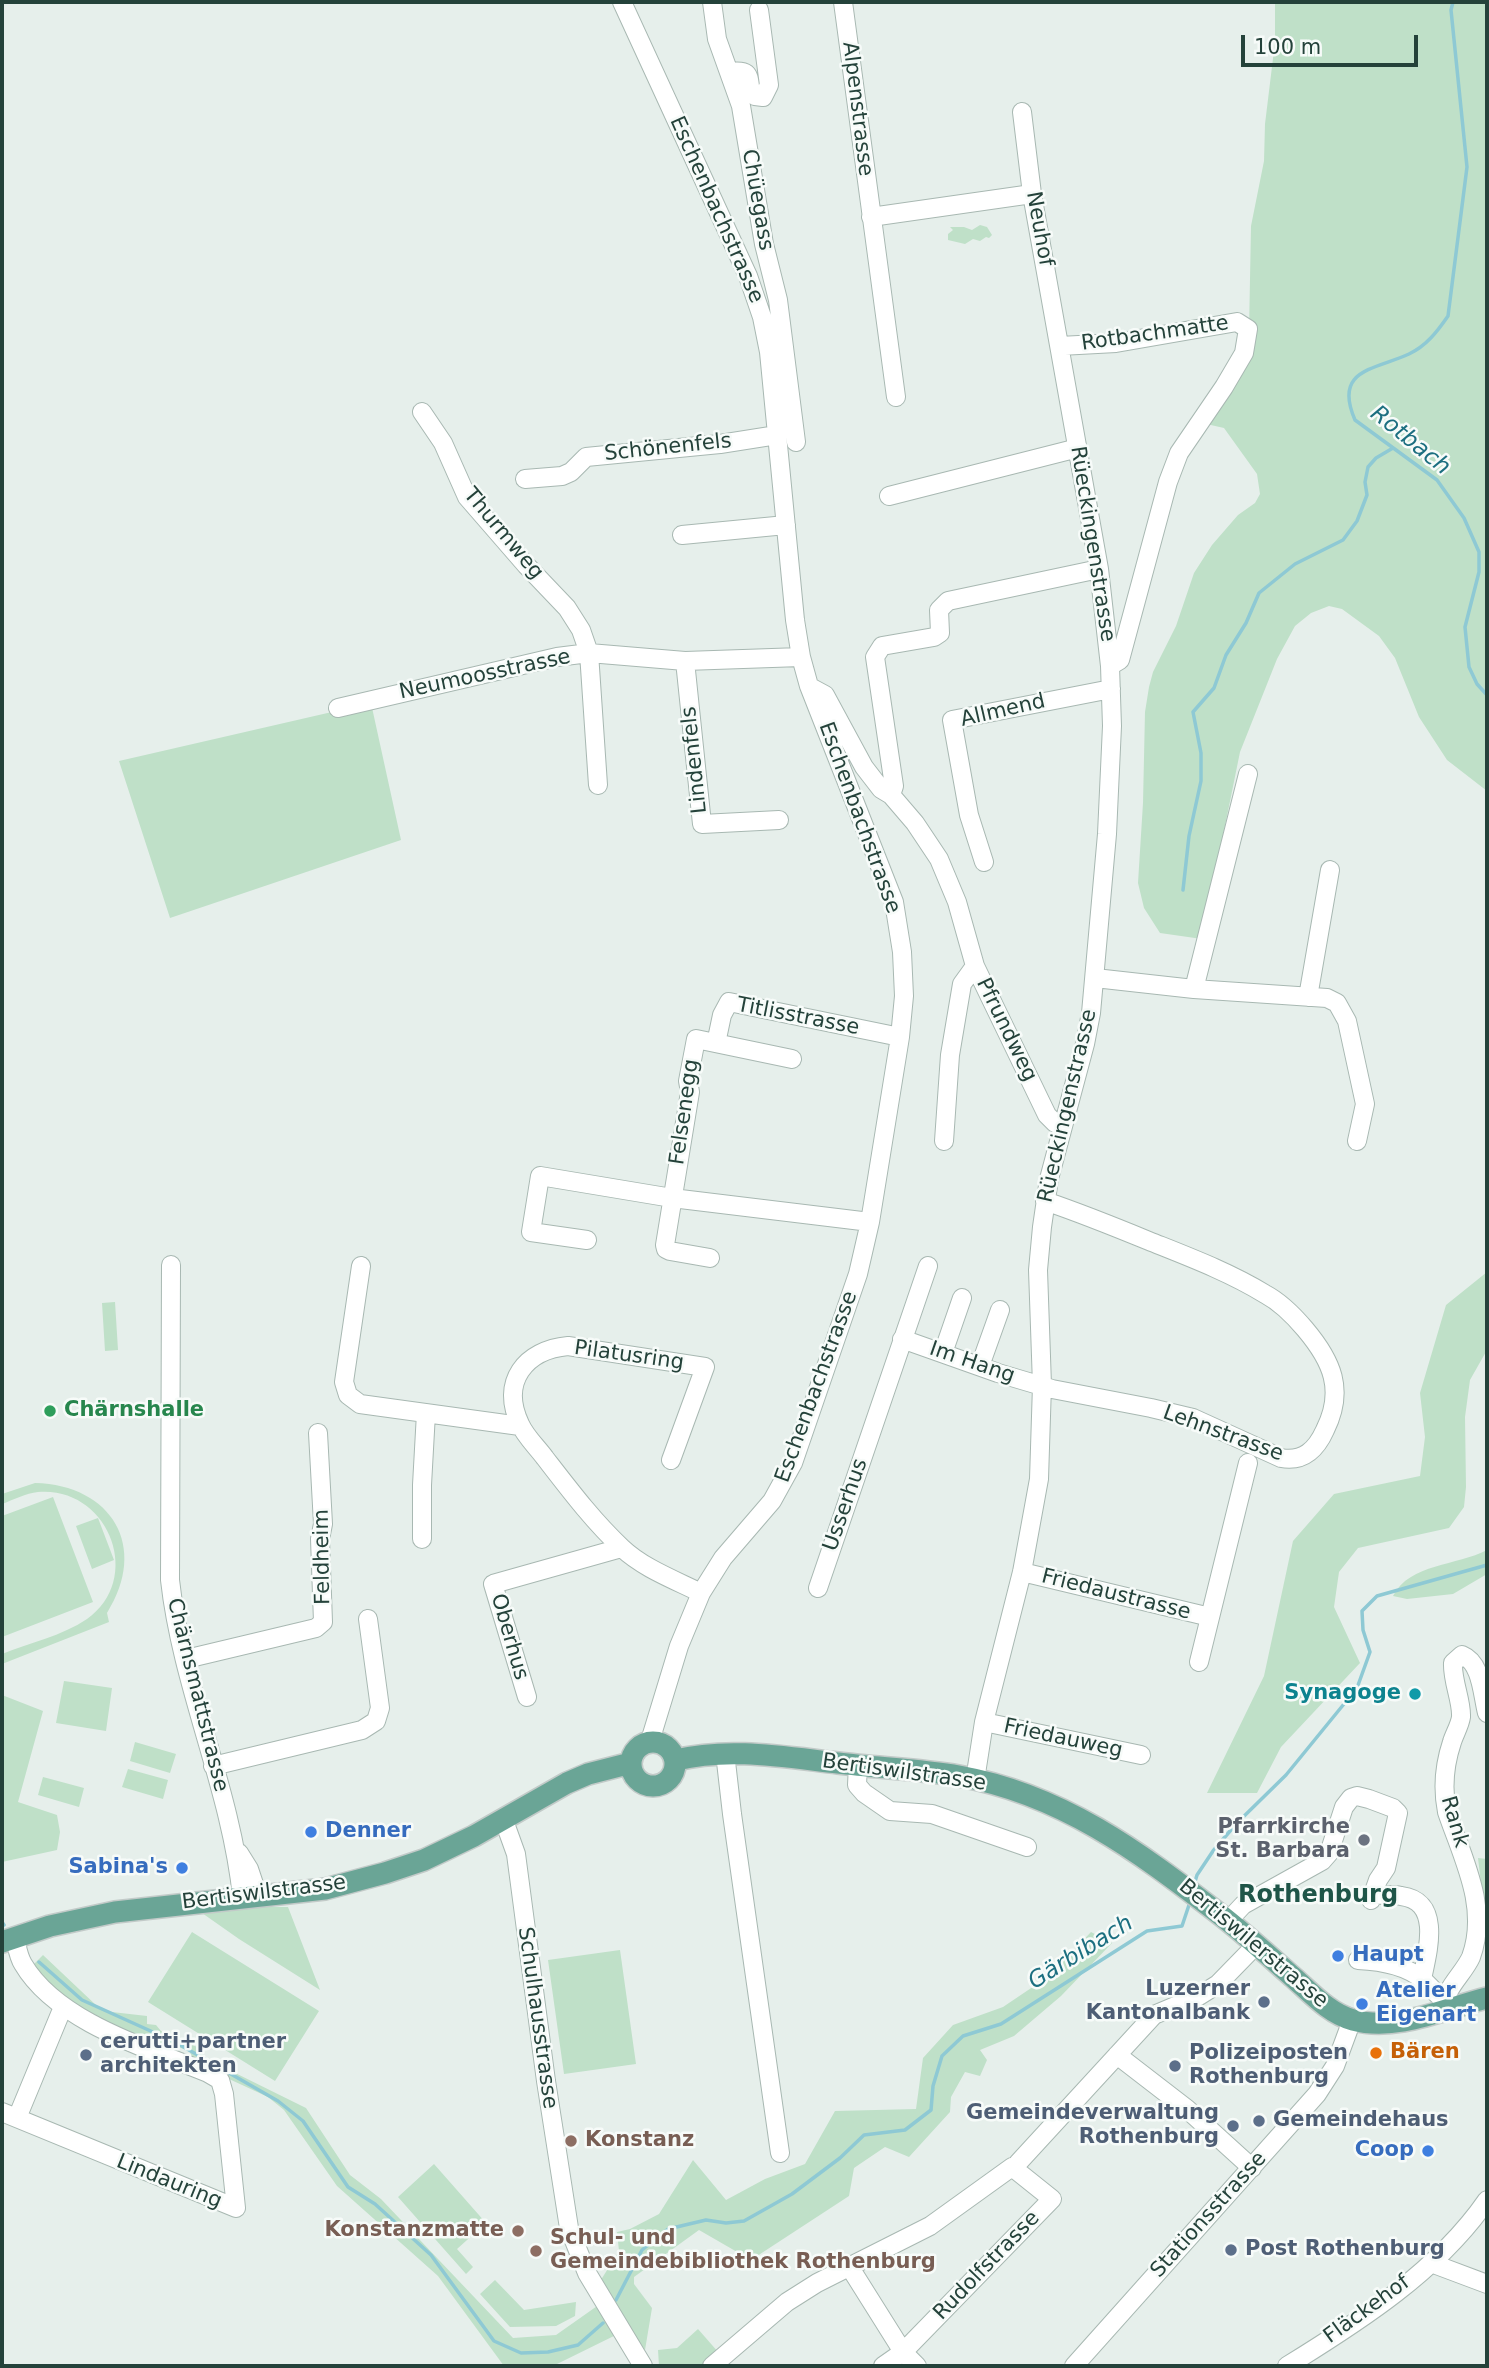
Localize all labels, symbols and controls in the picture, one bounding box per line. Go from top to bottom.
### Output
scale bar [1244,21,1421,65]
text: 100 m [1254,35,1321,59]
street label: Alpenstrasse [836,40,878,178]
street label: Eschenbachstrasse [663,113,769,307]
street label: Chüegass [736,147,778,253]
street label: Neuhof [1020,190,1058,268]
street label: Rotbachmatte [1080,311,1230,357]
water label: Rotbach [1364,400,1456,482]
street label: Schönenfels [603,429,733,467]
street label: Rüeckingenstrasse [1064,444,1120,644]
street label: Thurmweg [457,483,549,585]
street label: Neumoosstrasse [397,645,573,705]
street label: Allmend [958,689,1048,733]
street label: Lindenfels [677,705,713,815]
street label: Eschenbachstrasse [813,719,905,917]
street label: Pfrundweg [970,974,1042,1086]
street label: Titlisstrasse [735,993,861,1041]
street label: Rüeckingenstrasse [1033,1007,1103,1205]
street label: Felsenegg [665,1058,705,1166]
street label: Eschenbachstrasse [771,1288,863,1486]
street label: Pilatusring [573,1336,685,1376]
street label: Im Hang [926,1337,1018,1389]
place label: Chärnshalle [64,1398,204,1424]
street label: Lehnstrasse [1159,1401,1287,1467]
marker: Chärnshalle [42,1403,58,1419]
street label: Usserhus [818,1456,874,1554]
street label: Feldheim [310,1509,336,1605]
street label: Friedaustrasse [1039,1564,1193,1626]
street label: Oberhus [485,1591,533,1683]
street label: Chärnsmattstrasse [161,1596,233,1794]
place label: Synagoge [1284,1681,1401,1707]
marker: Synagoge [1407,1686,1423,1702]
street label: Friedauweg [1001,1714,1125,1764]
street label: Bertiswilstrasse [820,1749,988,1797]
street label: Rank [1435,1793,1473,1851]
place label: Pfarrkirche St. Barbara [1215,1815,1350,1865]
place label: Denner [325,1819,411,1845]
marker: Denner [303,1824,319,1840]
marker: Pfarrkirche St. Barbara [1356,1832,1372,1848]
place label: Sabina's [68,1855,168,1881]
marker: Sabina's [174,1860,190,1876]
street label: Bertiswilstrasse [180,1870,348,1916]
street label: Bertiswilerstrasse [1173,1874,1333,2014]
district label: Rothenburg [1238,1882,1398,1910]
water label: Gärbibach [1024,1910,1138,1996]
street label: Schulhausstrasse [512,1926,562,2110]
place label: Haupt [1352,1943,1424,1969]
marker: Haupt [1330,1948,1346,1964]
place label: Luzerner Kantonalbank [1086,1977,1250,2027]
place label: Atelier Eigenart [1376,1979,1476,2029]
marker: Luzerner Kantonalbank [1256,1994,1272,2010]
marker: Atelier Eigenart [1354,1996,1370,2012]
place label: cerutti+partner architekten [100,2030,286,2080]
place label: Bären [1390,2040,1460,2066]
place label: Polizeiposten Rothenburg [1189,2041,1348,2091]
marker: Bären [1368,2045,1384,2061]
marker: cerutti+partner architekten [78,2047,94,2063]
marker: Polizeiposten Rothenburg [1167,2058,1183,2074]
place label: Gemeindeverwaltung Rothenburg [966,2101,1219,2151]
place label: Gemeindehaus [1273,2108,1449,2134]
marker: Gemeindehaus [1251,2113,1267,2129]
marker: Gemeindeverwaltung Rothenburg [1225,2118,1241,2134]
place label: Konstanz [585,2128,694,2154]
marker: Konstanz [563,2133,579,2149]
place label: Coop [1355,2138,1414,2164]
marker: Coop [1420,2143,1436,2159]
street label: Stationsstrasse [1146,2147,1272,2283]
street label: Lindauring [113,2149,225,2215]
street label: Rudolfstrasse [929,2206,1045,2326]
place label: Konstanzmatte [324,2218,504,2244]
marker: Konstanzmatte [510,2223,526,2239]
place label: Schul- und Gemeindebibliothek Rothenburg [550,2226,936,2276]
place label: Post Rothenburg [1245,2237,1445,2263]
marker: Post Rothenburg [1223,2242,1239,2258]
marker: Schul- und Gemeindebibliothek Rothenburg [528,2243,544,2259]
street label: Fläckehof [1319,2270,1415,2350]

